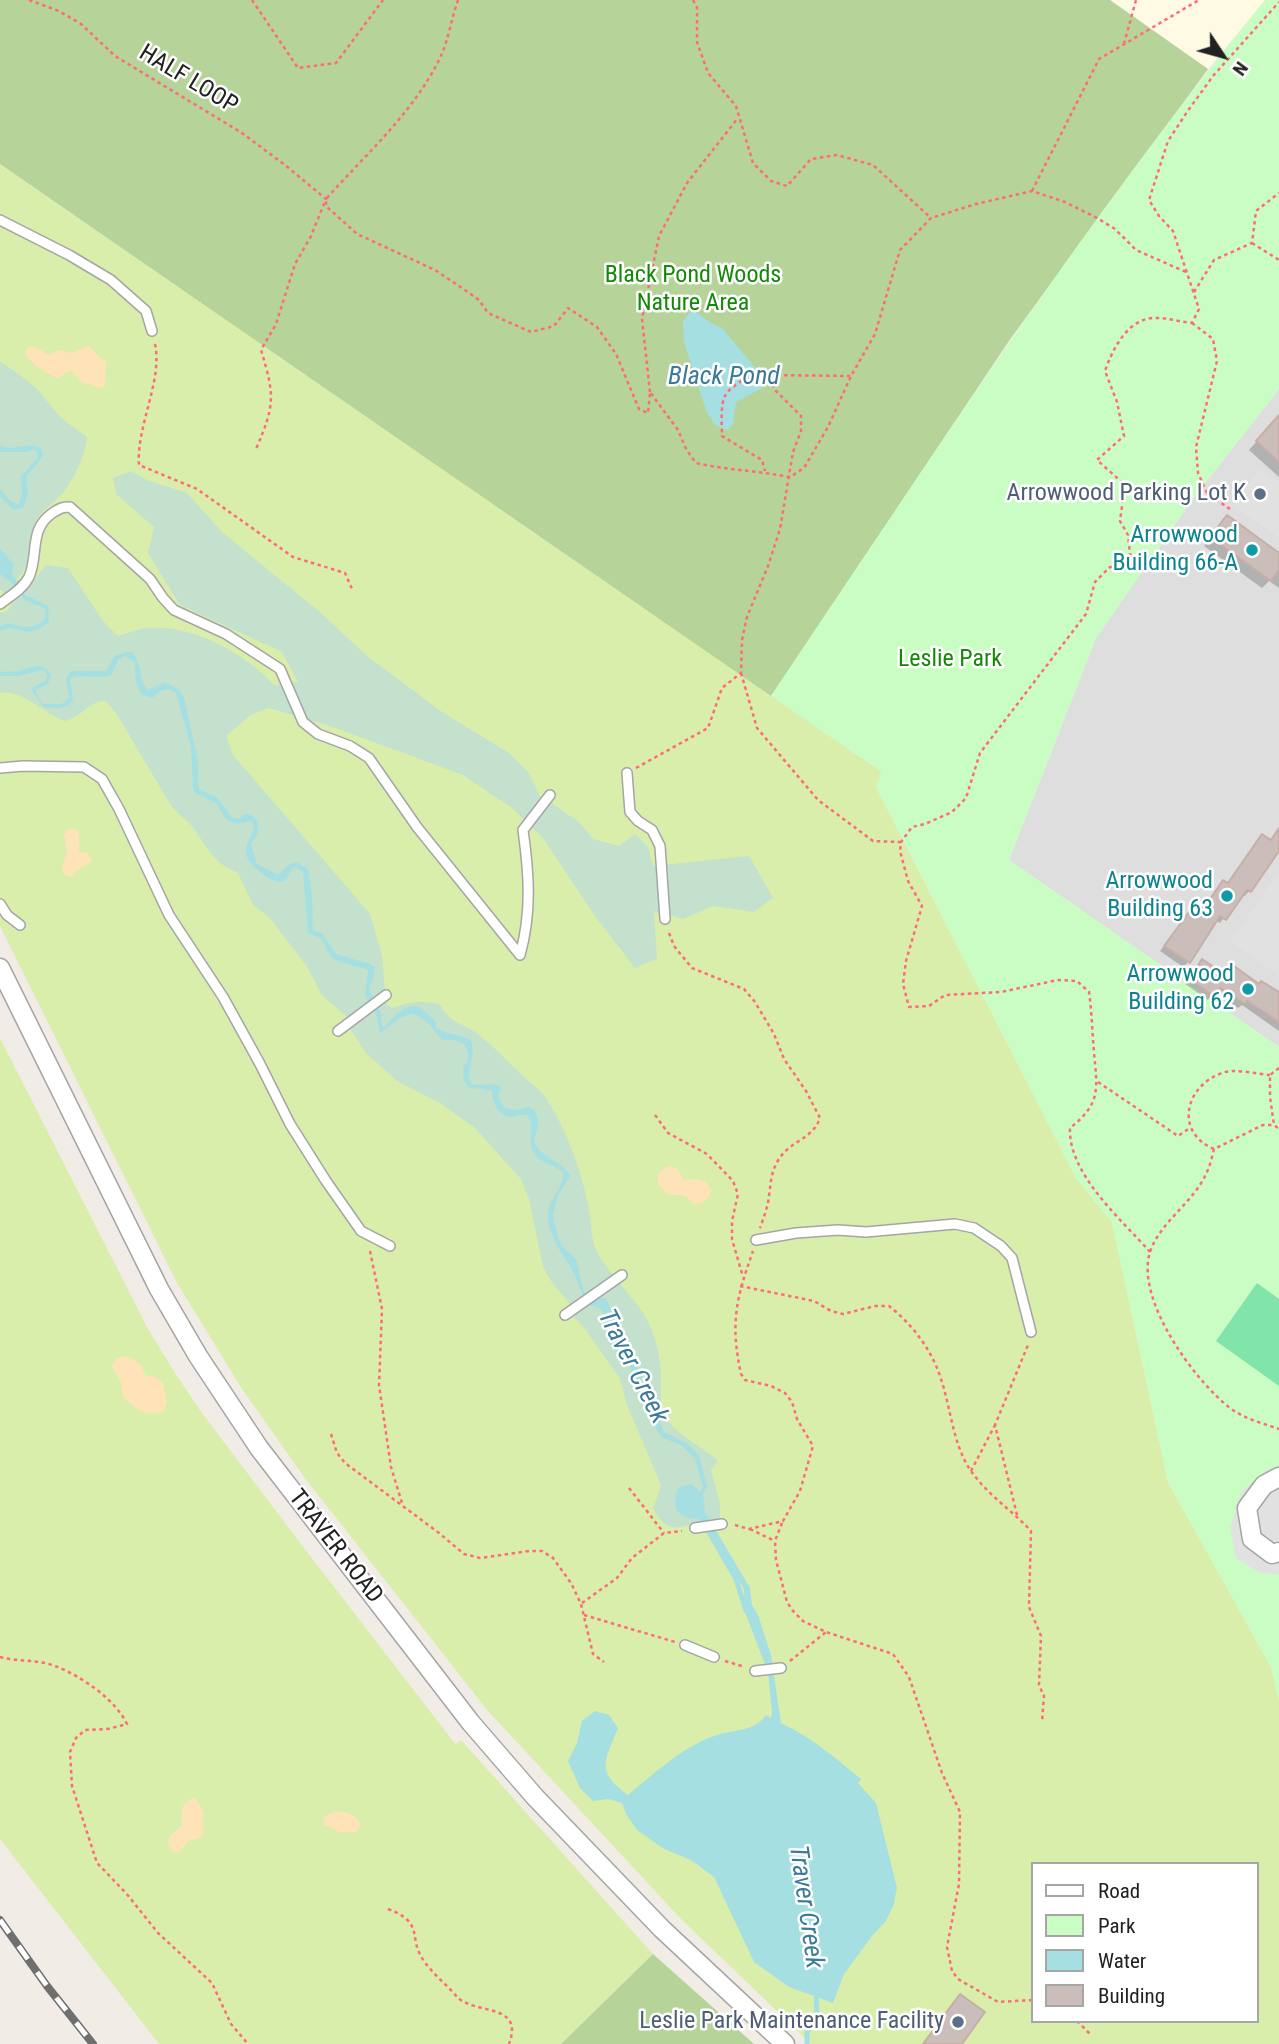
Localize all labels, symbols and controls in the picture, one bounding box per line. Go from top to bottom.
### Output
north arrow [1188,21,1258,91]
street label: HALF LOOP [133,39,243,121]
text: N [1228,57,1253,80]
park label: Black Pond Woods Nature Area [605,262,781,318]
water label: Black Pond [668,361,780,393]
place label: Arrowwood Parking Lot K [1007,480,1246,508]
marker: Arrowwood Parking Lot K [1252,486,1268,502]
place label: Arrowwood Building 66-A [1112,522,1238,578]
marker: Arrowwood Building 66-A [1244,542,1260,558]
park label: Leslie Park [898,646,1002,674]
place label: Arrowwood Building 63 [1106,868,1213,924]
marker: Arrowwood Building 63 [1219,888,1235,904]
place label: Arrowwood Building 62 [1127,961,1234,1017]
marker: Arrowwood Building 62 [1240,981,1256,997]
water label: Traver Creek [590,1305,674,1429]
street label: TRAVER ROAD [282,1484,388,1610]
water label: Traver Creek [781,1843,829,1971]
legend [1030,1862,1258,2023]
text: Road [1098,1879,1140,1903]
text: Park [1098,1914,1135,1938]
text: Water [1098,1949,1146,1973]
text: Building [1098,1984,1165,2008]
place label: Leslie Park Maintenance Facility [639,2008,944,2036]
marker: Leslie Park Maintenance Facility [950,2014,966,2030]

